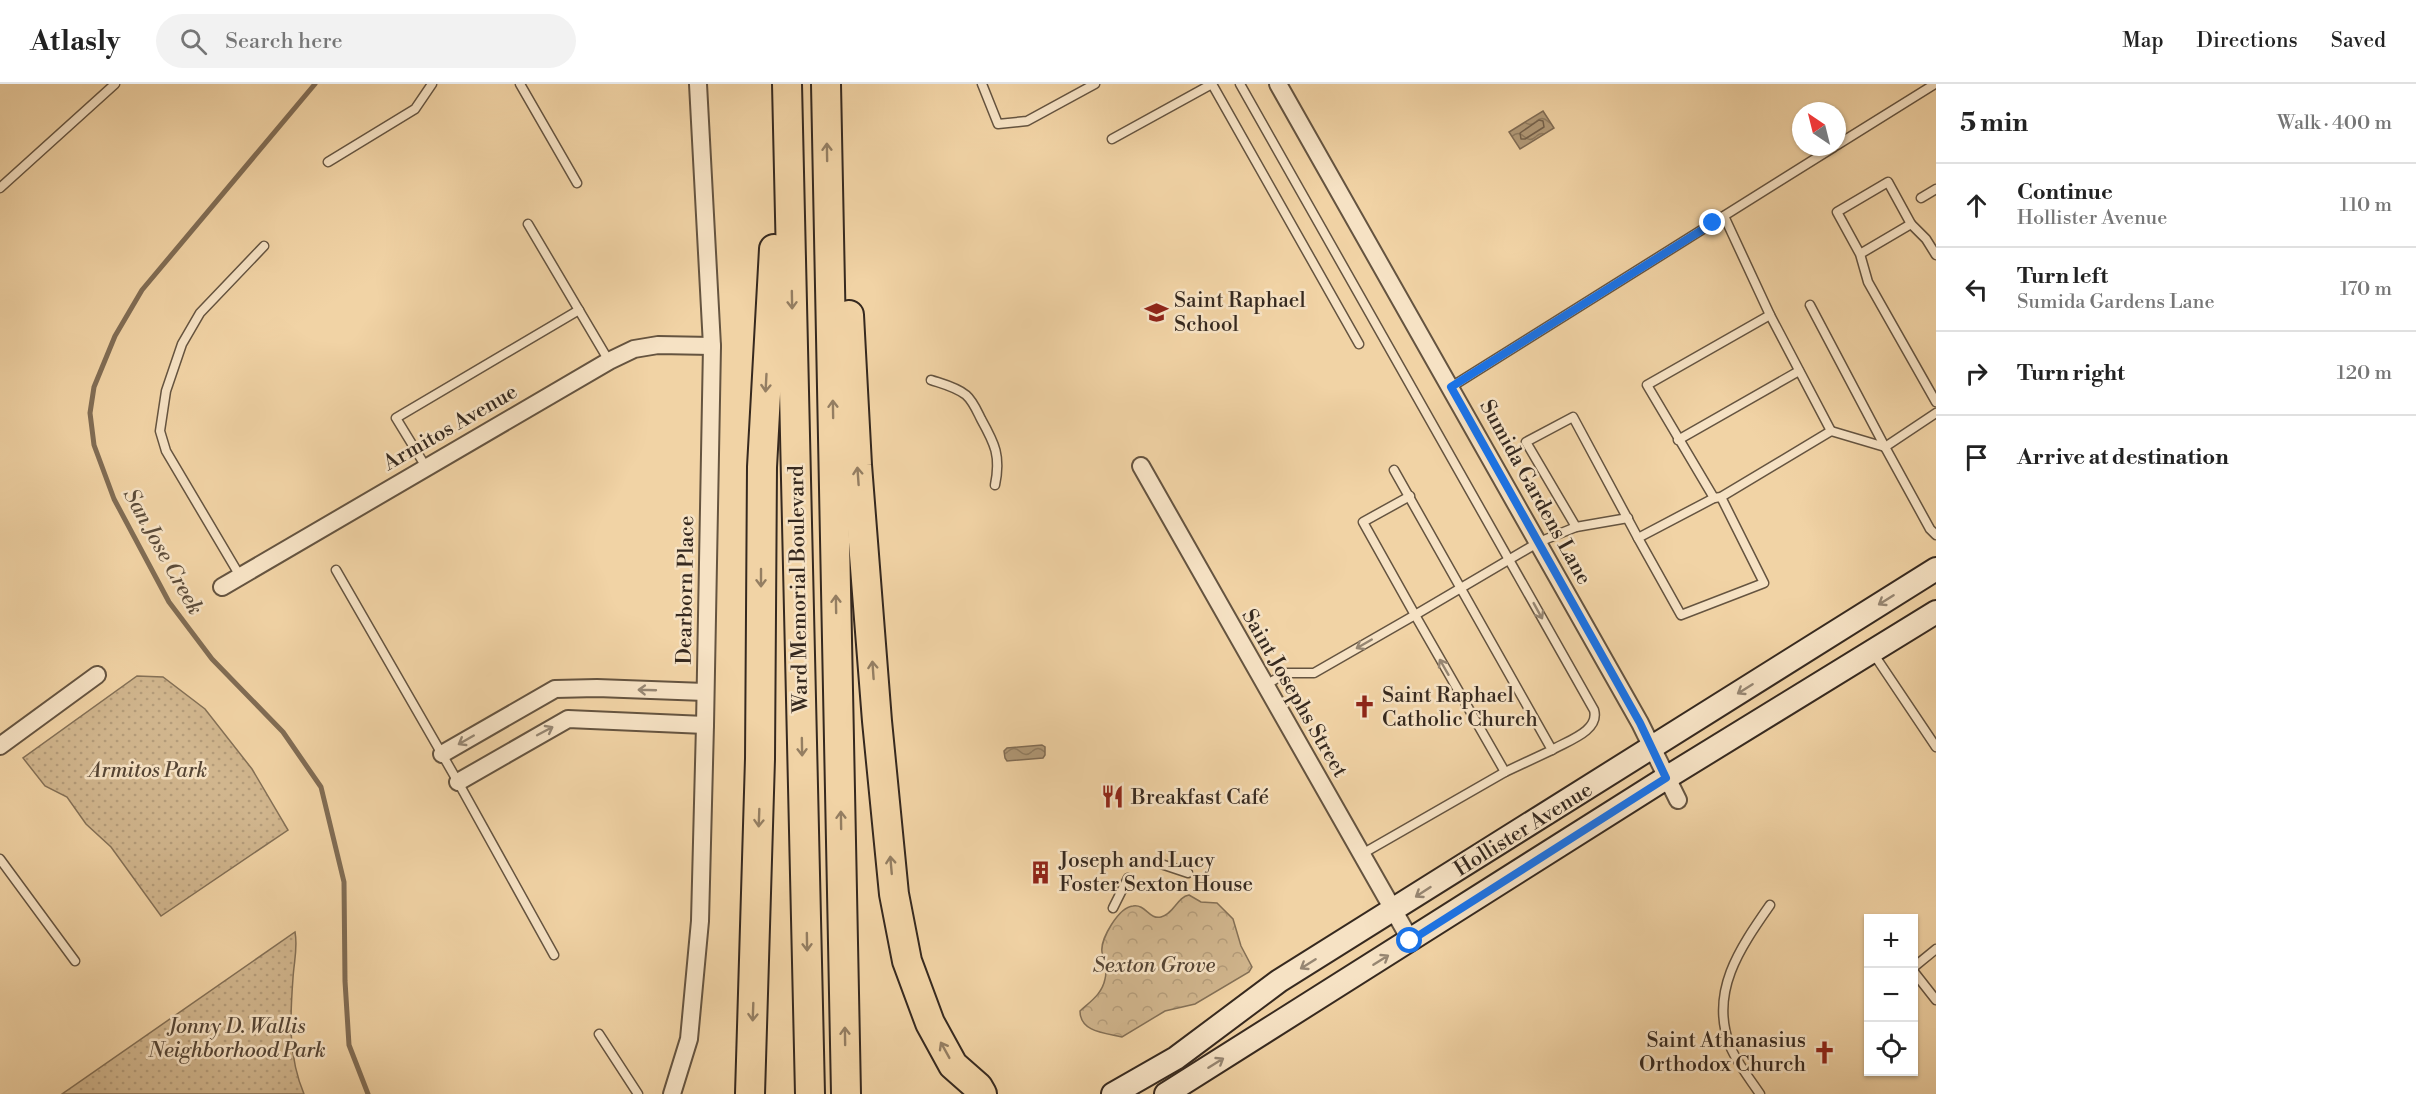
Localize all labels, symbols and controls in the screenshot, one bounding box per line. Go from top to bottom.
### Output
search box [156,14,576,68]
text: Atlasly [30,24,120,59]
icon: search [177,25,210,58]
text: Search here [225,28,343,55]
text: Map [2122,28,2164,54]
text: Directions [2197,28,2298,54]
text: Saved [2331,28,2386,54]
north arrow [1792,102,1846,156]
text: 5 min [1960,107,2028,139]
text: Walk · 400 m [2277,111,2392,136]
one-way arrow [822,142,833,162]
text: Continue [2017,179,2113,206]
icon: ahead [1960,189,1993,222]
text: 110 m [2340,193,2392,218]
text: Hollister Avenue [2017,206,2167,231]
route end [1699,209,1725,235]
text: Turn left [2017,263,2108,290]
icon: left [1960,273,1993,306]
text: 170 m [2340,277,2392,302]
place label: Saint Raphael School [1174,288,1306,338]
one-way arrow [786,289,798,309]
text: Sumida Gardens Lane [2017,290,2215,315]
school or university icon: Saint Raphael School [1143,299,1169,325]
icon: right [1960,357,1993,390]
text: Turn right [2017,360,2125,387]
text: 120 m [2337,361,2392,386]
one-way arrow [761,372,772,392]
street label: Armitos Avenue [378,379,522,477]
street label: Sumida Gardens Lane [1473,395,1597,590]
one-way arrow [827,399,838,419]
icon: arrive [1960,441,1993,474]
text: Arrive at destination [2017,444,2229,471]
street label: Ward Memorial Boulevard [784,465,814,714]
one-way arrow [852,467,863,486]
water label: San Jose Creek [117,484,209,620]
street label: Dearborn Place [672,515,700,665]
one-way arrow [755,567,767,587]
one-way arrow [1878,593,1895,606]
one-way arrow [831,594,842,614]
one-way arrow [1532,602,1544,619]
street label: Saint Josephs Street [1235,605,1353,783]
one-way arrow [1356,638,1373,650]
one-way arrow [1438,658,1450,675]
one-way arrow [867,661,878,681]
place label: Saint Raphael Catholic Church [1382,683,1538,733]
one-way arrow [1737,683,1754,695]
one-way arrow [637,684,657,695]
church icon: Saint Raphael Catholic Church [1351,694,1377,720]
one-way arrow [535,725,553,736]
one-way arrow [458,735,475,747]
one-way arrow [796,736,808,756]
park label: Armitos Park [87,758,207,784]
street label: Hollister Avenue [1450,777,1597,883]
restaurant icon: Breakfast Café [1100,784,1126,810]
place label: Breakfast Café [1130,785,1269,811]
one-way arrow [753,807,764,827]
one-way arrow [835,810,847,830]
place label: Joseph and Lucy Foster Sexton House [1058,848,1253,898]
one-way arrow [885,855,896,875]
building icon: Joseph and Lucy Foster Sexton House [1028,859,1054,885]
one-way arrow [1415,887,1432,899]
map controls [1864,914,1918,1076]
button: + [1864,914,1918,968]
route start [1396,927,1422,953]
one-way arrow [801,931,812,951]
park label: Sexton Grove [1093,953,1216,979]
one-way arrow [1372,954,1389,966]
one-way arrow [1300,958,1317,970]
button: − [1864,968,1918,1022]
one-way arrow [747,1002,758,1022]
park label: Jonny D. Wallis Neighborhood Park [147,1014,326,1064]
button: locate [1864,1022,1918,1076]
one-way arrow [839,1026,851,1046]
place label: Saint Athanasius Orthodox Church [1639,1028,1806,1078]
church icon: Saint Athanasius Orthodox Church [1811,1039,1837,1065]
one-way arrow [939,1042,951,1059]
one-way arrow [1207,1057,1224,1069]

